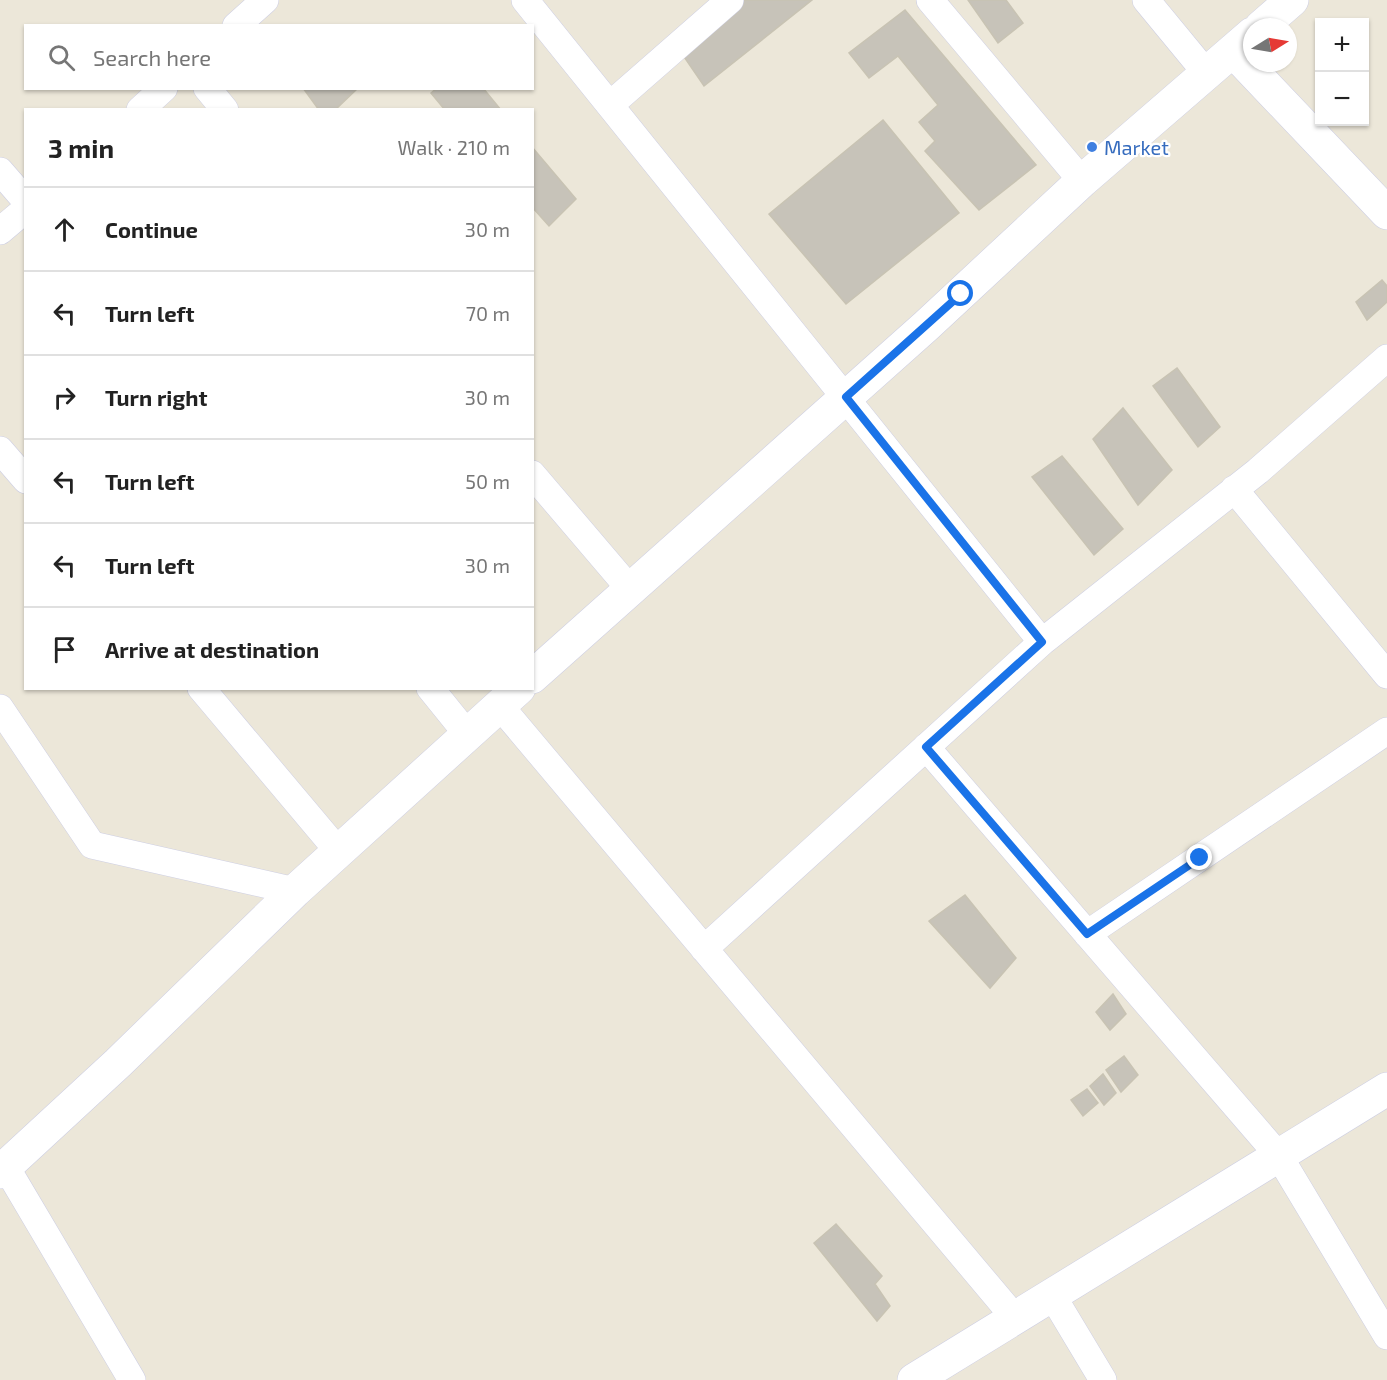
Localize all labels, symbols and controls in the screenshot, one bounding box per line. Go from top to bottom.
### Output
north arrow [1243,18,1297,72]
map controls [1315,18,1369,126]
button: + [1315,18,1369,72]
search box [24,24,534,90]
icon: search [45,41,78,74]
text: Search here [93,44,211,70]
button: − [1315,72,1369,126]
text: 3 min [48,132,114,163]
text: Walk · 210 m [398,135,510,159]
place label: Market [1104,135,1169,159]
marker: Market [1085,140,1099,154]
icon: ahead [48,213,81,246]
text: Continue [105,216,198,242]
text: 30 m [465,217,510,241]
route start [947,280,973,306]
icon: left [48,297,81,330]
text: Turn left [105,300,194,326]
text: 70 m [466,301,510,325]
icon: right [48,381,81,414]
text: Turn right [105,384,207,410]
text: 30 m [465,385,510,409]
icon: left [48,465,81,498]
text: Turn left [105,468,194,494]
text: 50 m [465,469,510,493]
icon: left [48,549,81,582]
text: Turn left [105,552,194,578]
text: 30 m [465,553,510,577]
icon: arrive [48,633,81,666]
text: Arrive at destination [105,636,319,662]
route end [1186,844,1212,870]

